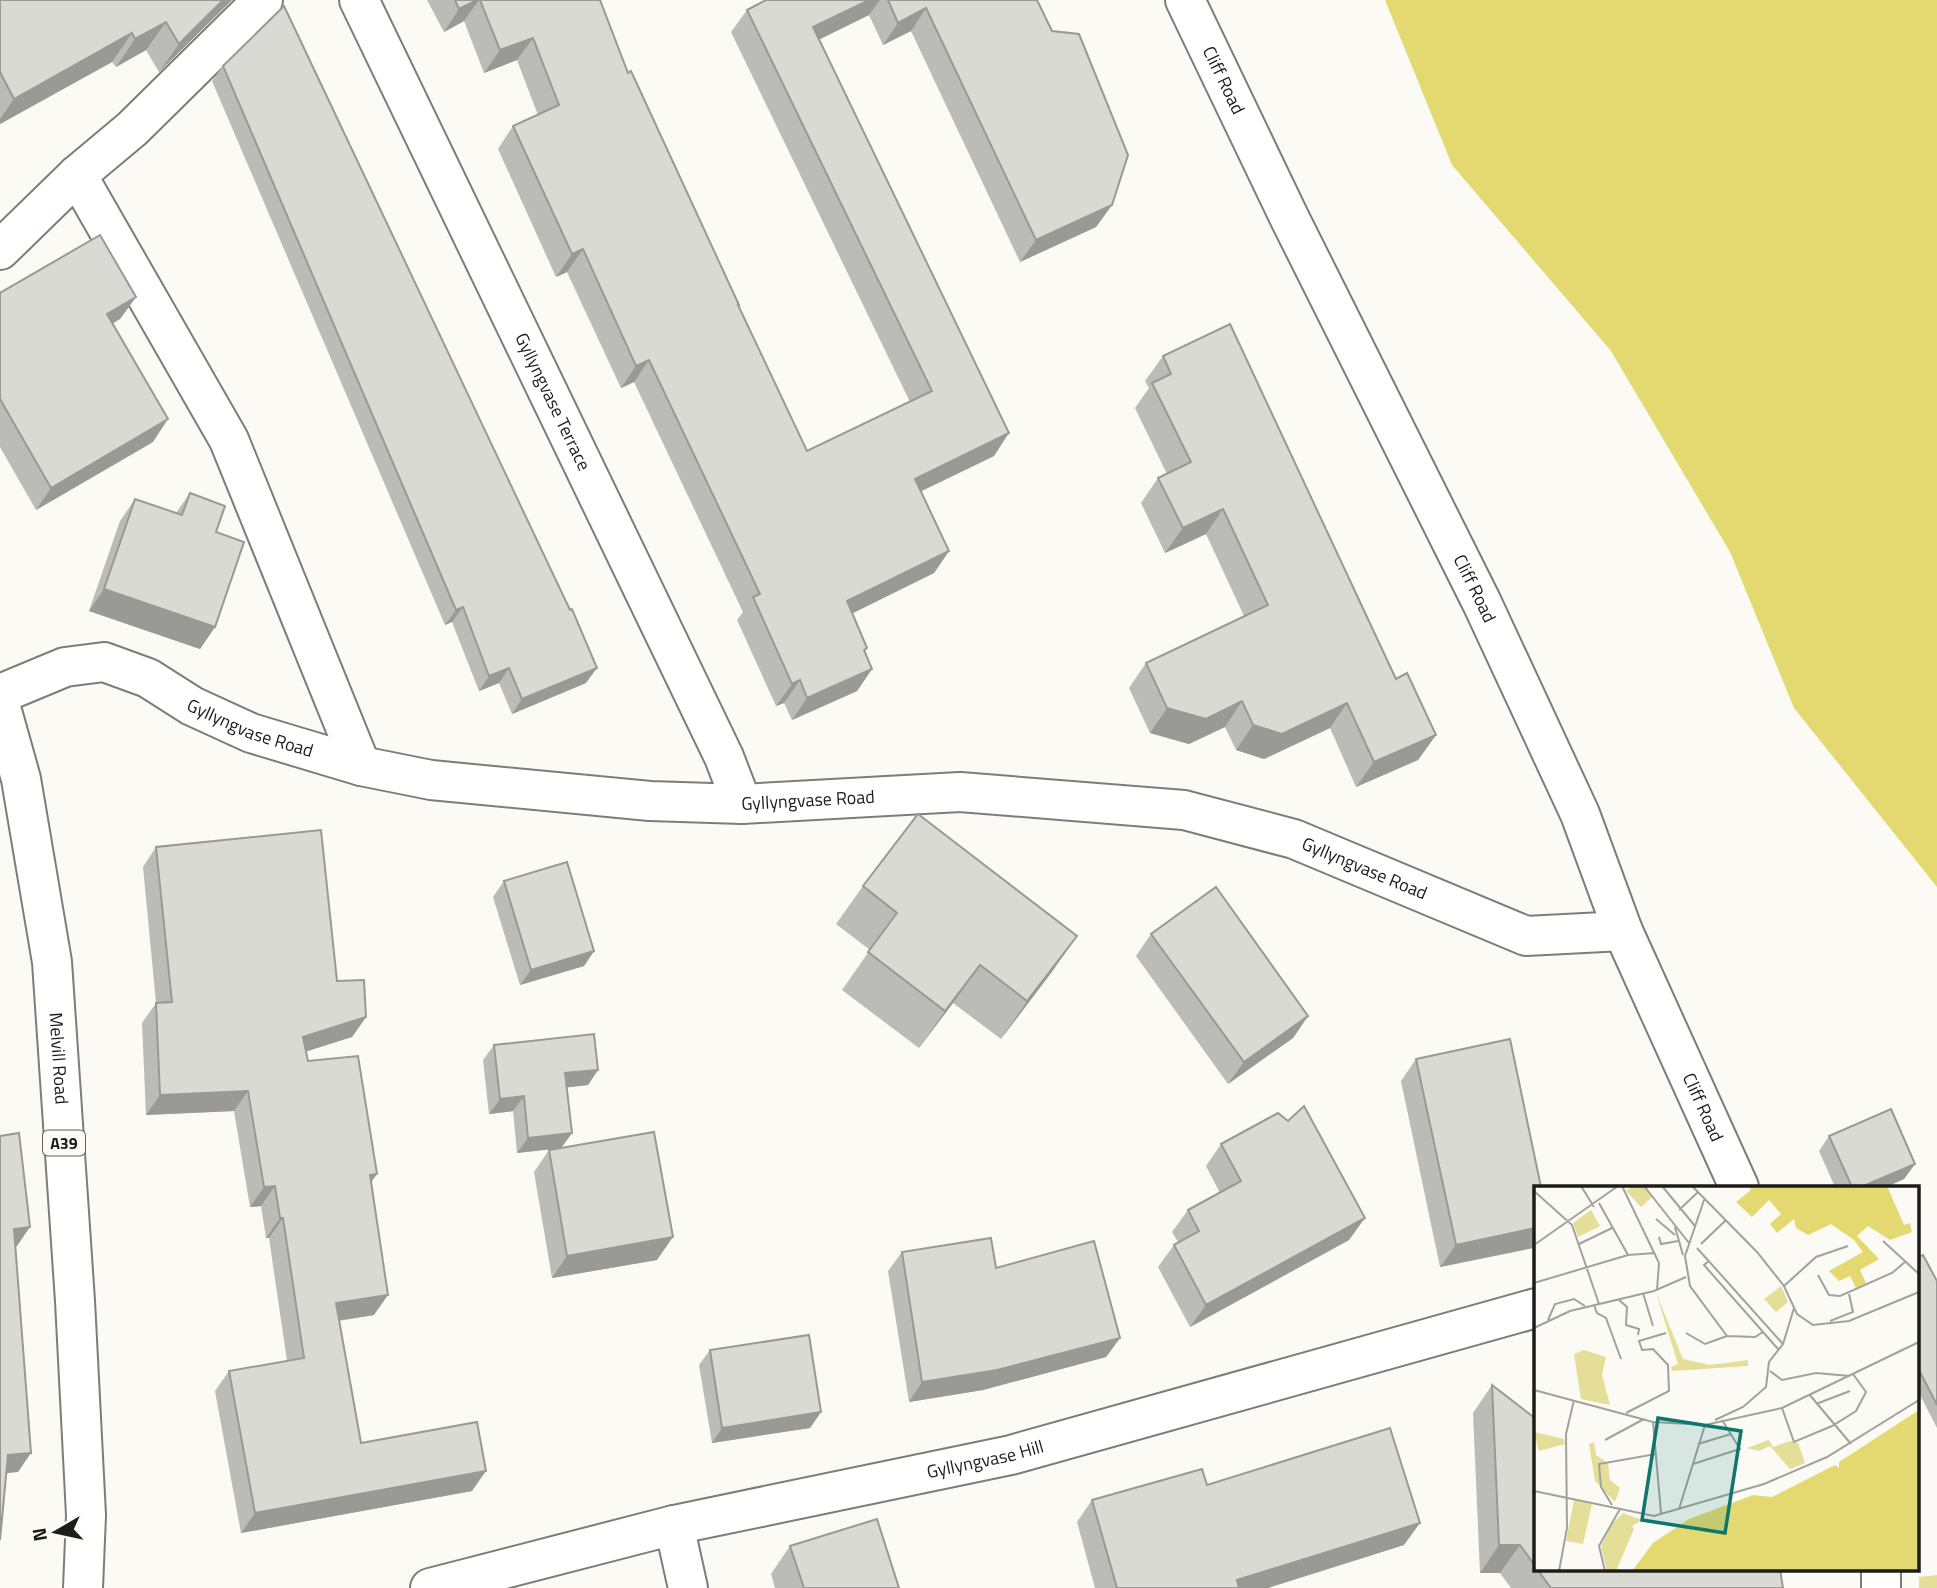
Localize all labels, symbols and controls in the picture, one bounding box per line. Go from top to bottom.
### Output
street label: Cliff Road [1196,41,1252,119]
street label: Gyllyngvase Terrace [508,328,598,475]
street label: Cliff Road [1447,550,1503,627]
street label: Gyllyngvase Road [182,691,317,764]
street label: Gyllyngvase Road [741,783,875,817]
street label: Gyllyngvase Road [1298,830,1431,906]
street label: Melvill Road [42,1011,76,1105]
street label: Cliff Road [1676,1068,1731,1146]
road number: A39 [43,1130,85,1156]
inset map [1534,1186,1920,1570]
street label: Gyllyngvase Hill [924,1433,1047,1485]
north arrow [21,1497,91,1567]
text: N [23,1526,54,1544]

